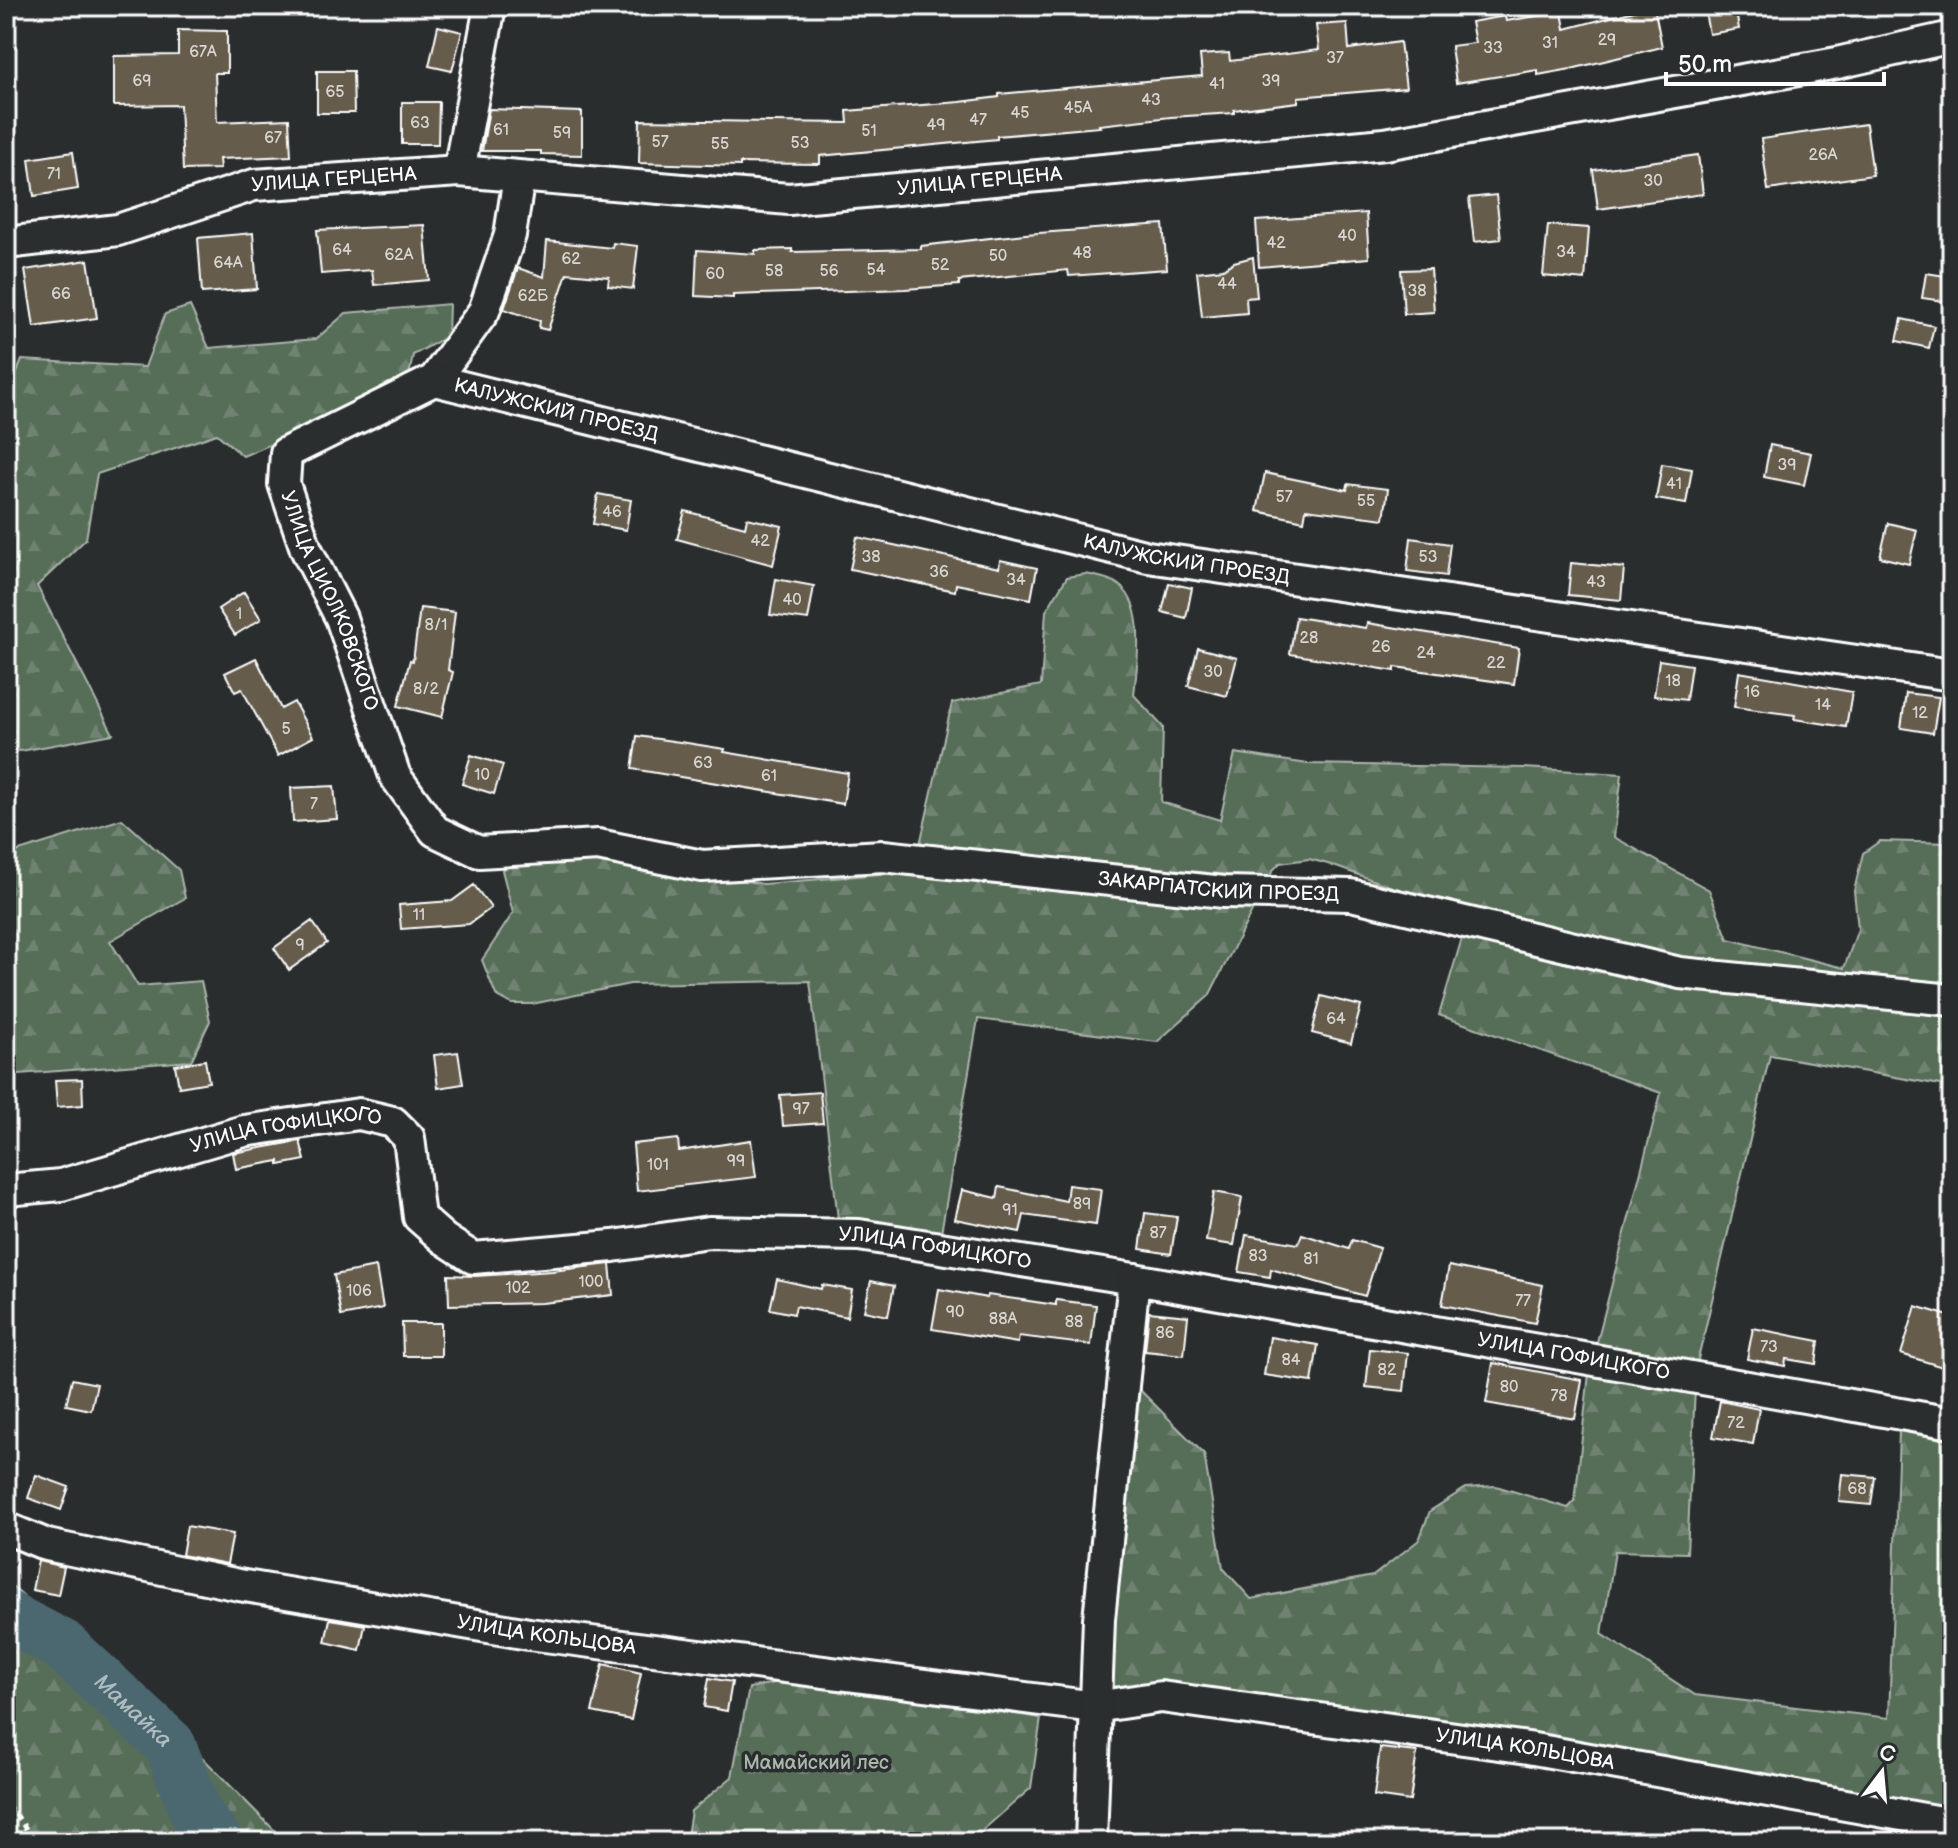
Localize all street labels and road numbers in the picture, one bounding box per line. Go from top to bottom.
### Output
street label: УЛИЦА ГЕРЦЕНА [250,162,418,197]
street label: УЛИЦА ГЕРЦЕНА [896,162,1064,201]
street label: КАЛУЖСКИЙ ПРОЕЗД [451,373,661,447]
street label: УЛИЦА ЦИОЛКОВСКОГО [275,488,384,714]
street label: КАЛУЖСКИЙ ПРОЕЗД [1080,529,1292,590]
street label: ЗАКАРПАТСКИЙ ПРОЕЗД [1097,867,1340,907]
street label: УЛИЦА ГОФИЦКОГО [187,1102,384,1158]
street label: УЛИЦА ГОФИЦКОГО [838,1223,1033,1274]
street label: УЛИЦА ГОФИЦКОГО [1476,1328,1672,1385]
street label: УЛИЦА КОЛЬЦОВА [455,1610,638,1660]
street label: УЛИЦА КОЛЬЦОВА [1434,1723,1617,1775]

